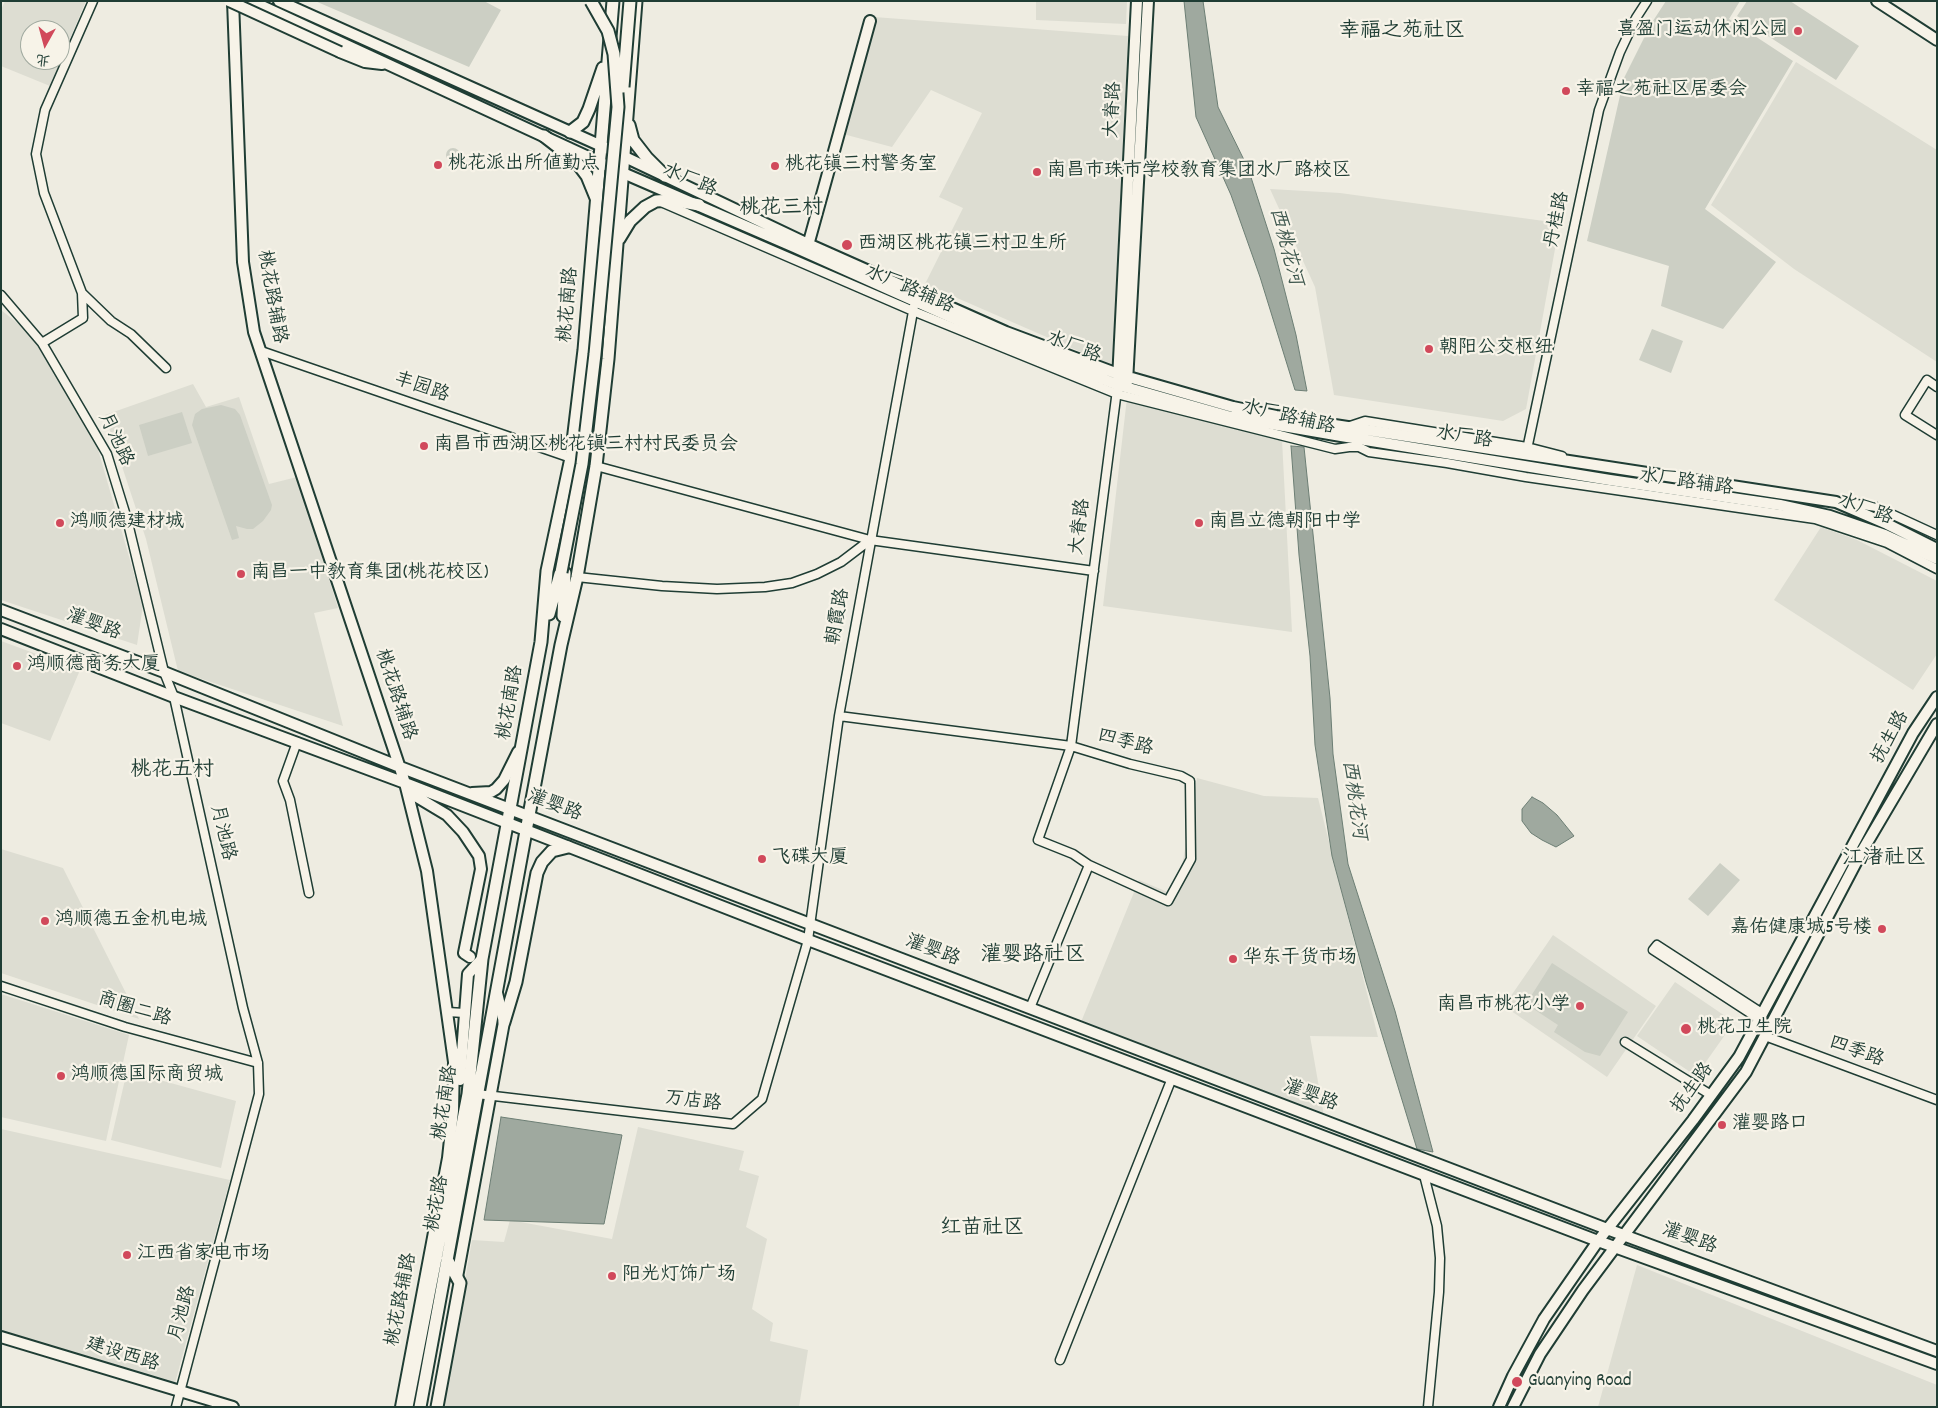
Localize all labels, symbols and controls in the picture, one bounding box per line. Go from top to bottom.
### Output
north arrow [20,20,70,70]
district label: 幸福之苑社区 [1339,20,1465,46]
place label: 喜盈门运动休闲公园 [1617,20,1788,42]
marker: 喜盈门运动休闲公园 [1792,25,1804,37]
text: 北 [35,48,51,70]
place label: 幸福之苑社区居委会 [1576,80,1747,102]
street label: 大脊路 [1102,81,1128,139]
marker: 幸福之苑社区居委会 [1560,85,1572,97]
place label: 桃花派出所值勤点 [448,154,600,176]
place label: 桃花镇三村警务室 [785,155,937,177]
marker: 桃花派出所值勤点 [432,159,444,171]
street label: 水厂路 [658,160,720,204]
marker: 桃花镇三村警务室 [769,160,781,172]
place label: 南昌市珠市学校教育集团水厂路校区 [1047,161,1351,183]
marker: 南昌市珠市学校教育集团水厂路校区 [1031,166,1043,178]
street label: 丹桂路 [1542,190,1576,250]
district label: 桃花三村 [739,197,823,223]
water label: 西桃花河 [1262,205,1306,289]
place label: 西湖区桃花镇三村卫生所 [858,234,1067,256]
marker: 西湖区桃花镇三村卫生所 [840,238,854,252]
street label: 桃花路辅路 [251,248,289,346]
street label: 水厂路辅路 [861,262,957,320]
street label: 桃花南路 [555,266,585,344]
street label: 水厂路 [1042,328,1104,370]
place label: 朝阳公交枢纽 [1439,338,1553,360]
marker: 朝阳公交枢纽 [1423,343,1435,355]
street label: 丰园路 [390,369,452,409]
street label: 水厂路辅路 [1239,397,1337,441]
street label: 月池路 [92,409,136,471]
street label: 水厂路 [1434,423,1494,455]
place label: 南昌市西湖区桃花镇三村村民委员会 [434,435,738,457]
marker: 南昌市西湖区桃花镇三村村民委员会 [418,440,430,452]
street label: 水厂路辅路 [1637,466,1735,502]
street label: 水厂路 [1834,491,1896,531]
street label: 大脊路 [1067,497,1097,557]
place label: 鸿顺德建材城 [70,512,184,534]
place label: 南昌立德朝阳中学 [1209,512,1361,534]
marker: 鸿顺德建材城 [54,517,66,529]
marker: 南昌立德朝阳中学 [1193,517,1205,529]
place label: 南昌一中教育集团(桃花校区) [251,563,488,585]
marker: 南昌一中教育集团(桃花校区) [235,568,247,580]
street label: 朝霞路 [824,587,856,647]
street label: 灌婴路 [62,605,124,647]
street label: 桃花路辅路 [368,646,420,744]
place label: 鸿顺德商务大厦 [27,655,160,677]
marker: 鸿顺德商务大厦 [11,660,23,672]
street label: 桃花南路 [494,664,530,742]
street label: 抚生路 [1868,708,1916,768]
street label: 四季路 [1095,726,1155,762]
district label: 桃花五村 [130,759,214,785]
water label: 西桃花河 [1335,759,1369,841]
street label: 灌婴路 [523,786,585,828]
street label: 月池路 [203,803,239,863]
district label: 江渚社区 [1842,847,1926,873]
place label: 飞碟大厦 [772,848,848,870]
marker: 飞碟大厦 [756,853,768,865]
place label: 鸿顺德五金机电城 [55,910,207,932]
marker: 鸿顺德五金机电城 [39,915,51,927]
place label: 嘉佑健康城5号楼 [1730,918,1872,940]
marker: 嘉佑健康城5号楼 [1876,923,1888,935]
street label: 灌婴路 [901,931,963,973]
district label: 灌婴路社区 [981,944,1085,970]
place label: 华东干货市场 [1243,948,1357,970]
marker: 华东干货市场 [1227,953,1239,965]
street label: 商圈二路 [94,989,174,1033]
place label: 南昌市桃花小学 [1437,995,1570,1017]
marker: 南昌市桃花小学 [1574,1000,1586,1012]
place label: 桃花卫生院 [1697,1018,1792,1040]
marker: 桃花卫生院 [1679,1022,1693,1036]
street label: 四季路 [1825,1033,1887,1073]
street label: 抚生路 [1668,1059,1720,1119]
street label: 桃花南路 [430,1064,464,1142]
place label: 鸿顺德国际商贸城 [71,1065,223,1087]
marker: 鸿顺德国际商贸城 [55,1070,67,1082]
street label: 灌婴路 [1279,1076,1341,1118]
street label: 万店路 [663,1088,723,1118]
place label: 灌婴路口 [1732,1114,1808,1136]
marker: 灌婴路口 [1716,1119,1728,1131]
street label: 桃花路 [423,1174,455,1234]
district label: 红苗社区 [940,1217,1024,1243]
street label: 灌婴路 [1658,1220,1720,1260]
place label: 江西省家电市场 [137,1244,270,1266]
marker: 江西省家电市场 [121,1249,133,1261]
street label: 桃花路辅路 [383,1251,423,1349]
place label: 阳光灯饰广场 [622,1265,736,1287]
marker: 阳光灯饰广场 [606,1270,618,1282]
street label: 月池路 [166,1284,202,1344]
street label: 建设西路 [82,1334,162,1378]
place label: Guanying Road [1528,1371,1632,1393]
marker: Guanying Road [1510,1375,1524,1389]

